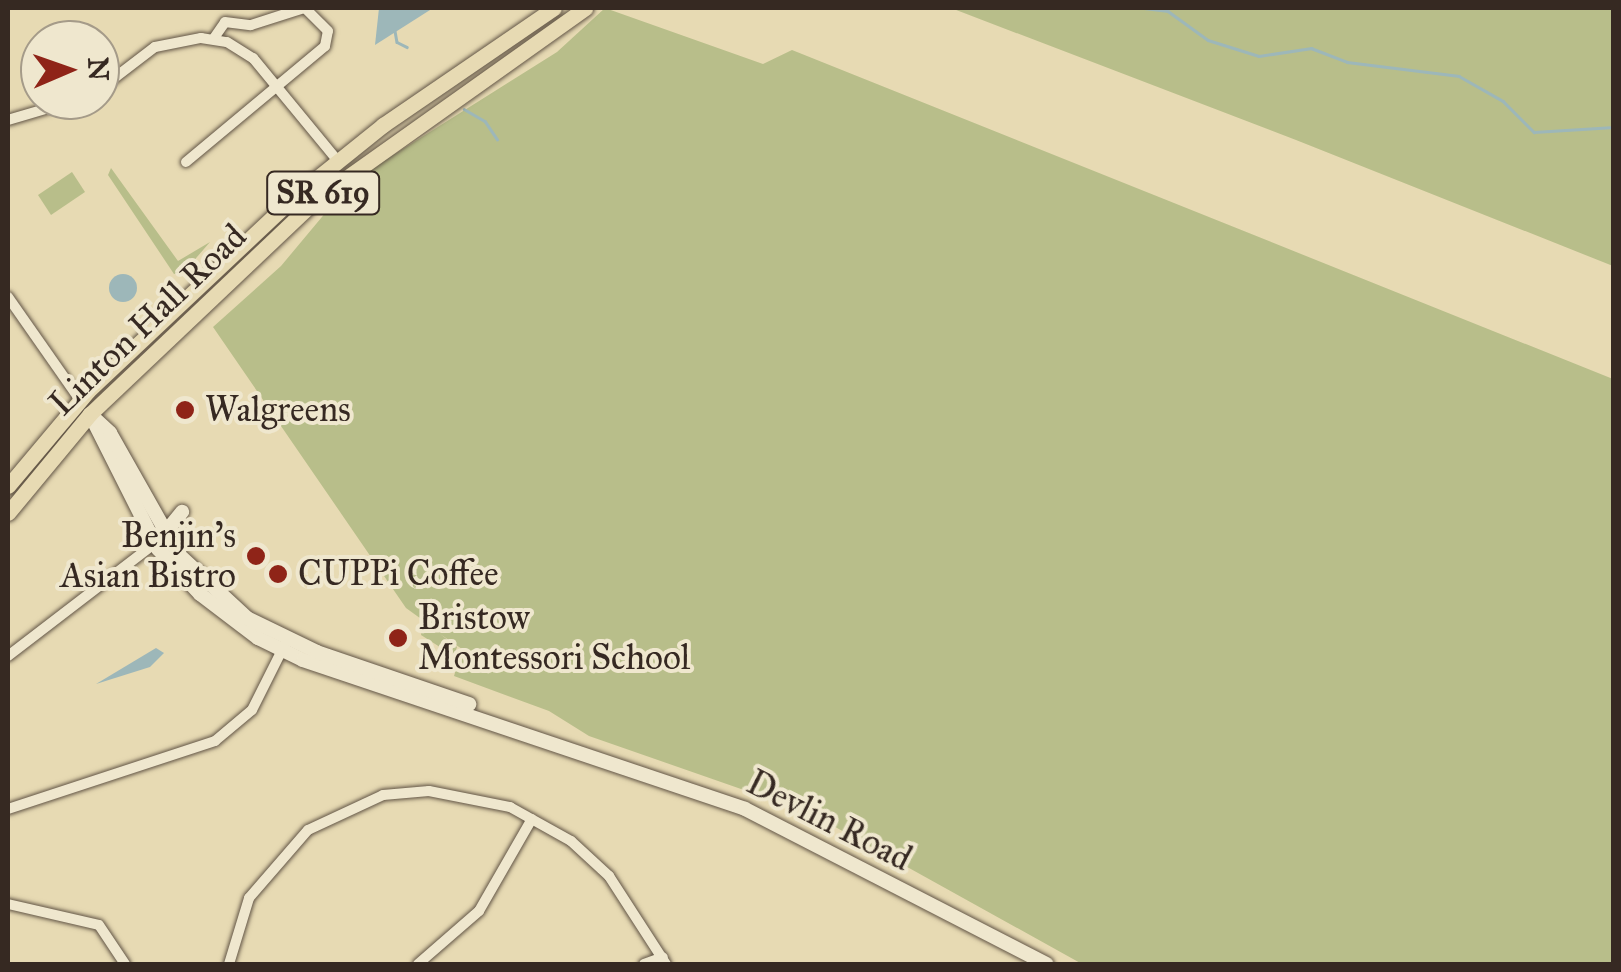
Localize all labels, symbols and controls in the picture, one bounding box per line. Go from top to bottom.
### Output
north arrow [20,20,120,120]
text: N [81,57,116,81]
road number: SR 619 [266,166,380,220]
street label: Linton Hall Road [41,216,255,424]
place label: Walgreens [205,389,351,431]
marker: Walgreens [174,399,196,421]
place label: Benjin's Asian Bistro [60,515,236,597]
marker: Benjin's Asian Bistro [245,545,267,567]
place label: CUPPi Coffee [298,553,499,595]
marker: CUPPi Coffee [267,563,289,585]
place label: Bristow Montessori School [418,597,690,679]
marker: Bristow Montessori School [387,627,409,649]
street label: Devlin Road [740,762,918,880]

